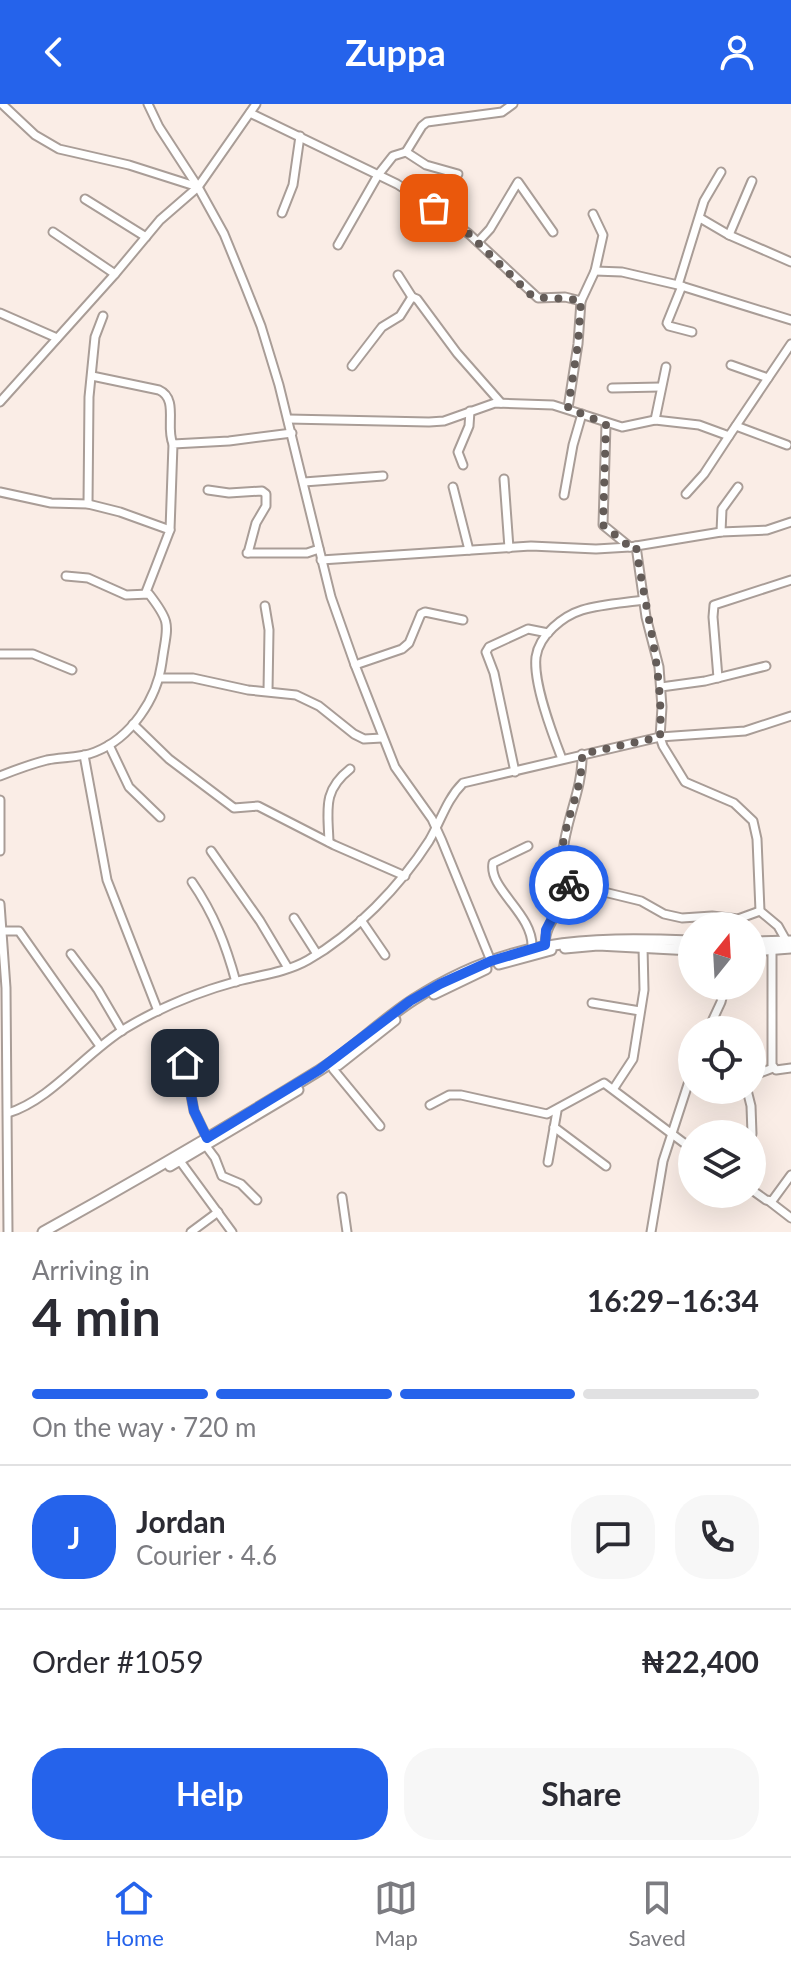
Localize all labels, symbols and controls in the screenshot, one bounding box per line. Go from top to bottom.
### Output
icon: back [32,30,76,74]
text: Zuppa [345,30,446,74]
icon: person [715,30,759,74]
pin [400,174,468,242]
icon: bag [412,186,456,230]
courier [529,845,609,925]
icon: bike [547,863,591,907]
north arrow [678,912,766,1000]
map controls [678,912,766,1208]
button: locate [678,1016,766,1104]
pin [151,1029,219,1097]
icon: home [163,1041,207,1085]
button: layers [678,1120,766,1208]
text: Arriving in [32,1254,150,1286]
text: 16:29–16:34 [587,1282,759,1318]
text: 4 min [32,1285,161,1347]
text: On the way · 720 m [32,1411,256,1443]
button: chat [571,1495,655,1579]
button: phone [675,1495,759,1579]
text: Jordan [136,1503,226,1539]
text: J [68,1519,80,1555]
text: Courier · 4.6 [136,1539,277,1571]
text: Order #1059 [32,1643,204,1679]
text: ₦22,400 [641,1643,759,1679]
button: Help [32,1748,388,1840]
button: Share [404,1748,759,1840]
tab: Home [105,1876,164,1951]
tab: Map [374,1876,418,1951]
tab: Saved [628,1876,686,1951]

